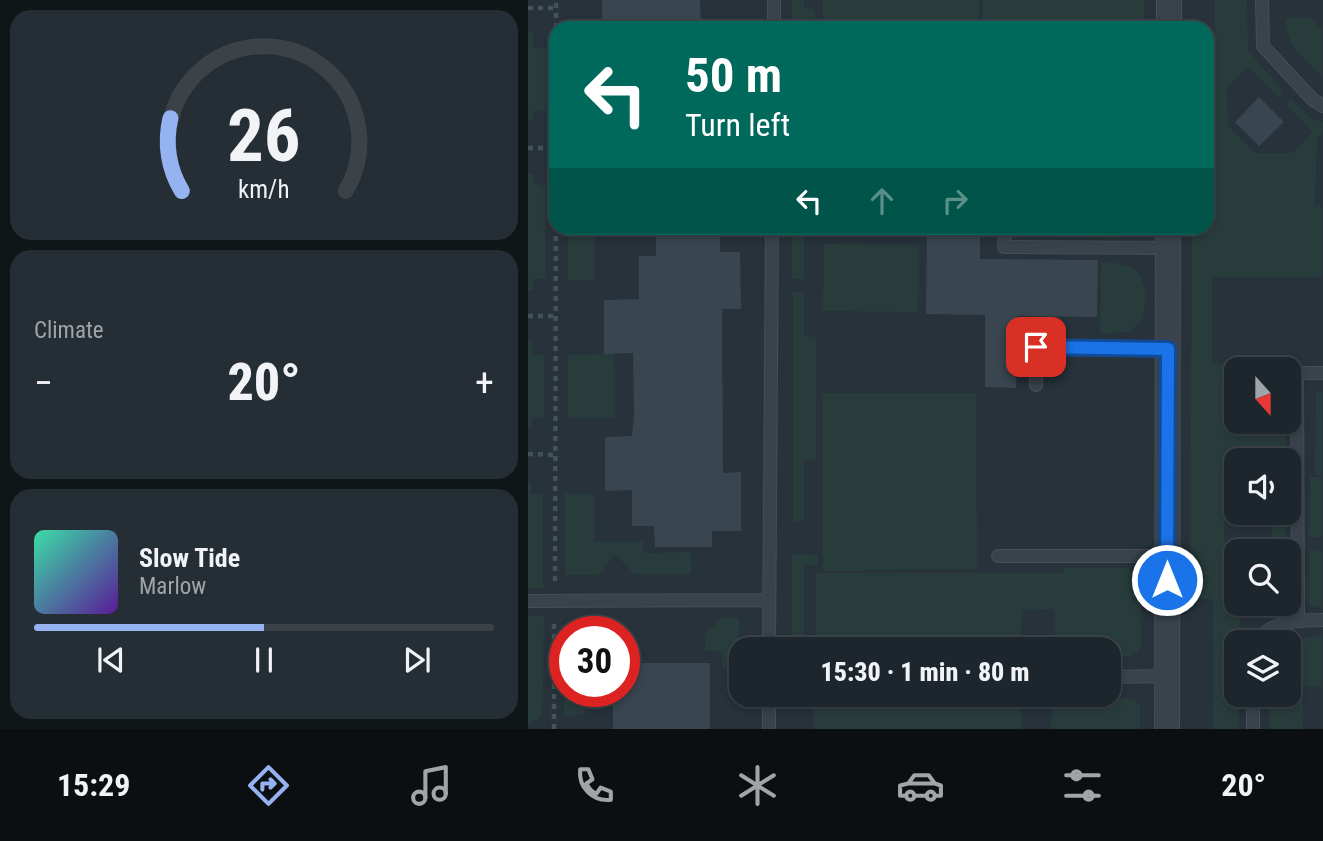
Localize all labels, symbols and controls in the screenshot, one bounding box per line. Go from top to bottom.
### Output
text: 50 m [685,47,782,104]
icon: left [570,49,661,140]
text: 26 [227,93,301,179]
text: Turn left [685,106,790,144]
text: km/h [238,175,290,204]
icon: left [790,182,828,220]
icon: ahead [863,182,901,220]
icon: right [936,182,974,220]
text: Climate [34,317,104,344]
pin [1006,317,1066,377]
icon: arrive [1017,328,1055,366]
text: 20° [227,352,301,413]
north arrow [1224,357,1302,434]
map controls [1224,357,1301,707]
text: − [34,361,53,405]
text: + [475,361,494,405]
button: sound [1224,448,1301,525]
button: search [1224,539,1301,616]
text: Slow Tide [139,543,240,573]
position arrow [1130,543,1204,617]
text: Marlow [139,573,206,600]
speed limit sign: 30 [549,616,640,707]
button: layers [1224,630,1301,707]
icon: previous [92,641,130,679]
icon: pause [245,641,283,679]
icon: next [398,641,436,679]
text: 15:30 · 1 min · 80 m [820,657,1030,687]
icon: directions [244,761,293,810]
icon: music [407,761,456,810]
icon: phone [570,761,619,810]
icon: climate [733,761,782,810]
icon: car [896,761,945,810]
icon: filters [1058,761,1107,810]
text: 15:29 [57,766,130,804]
text: 20° [1221,766,1266,804]

